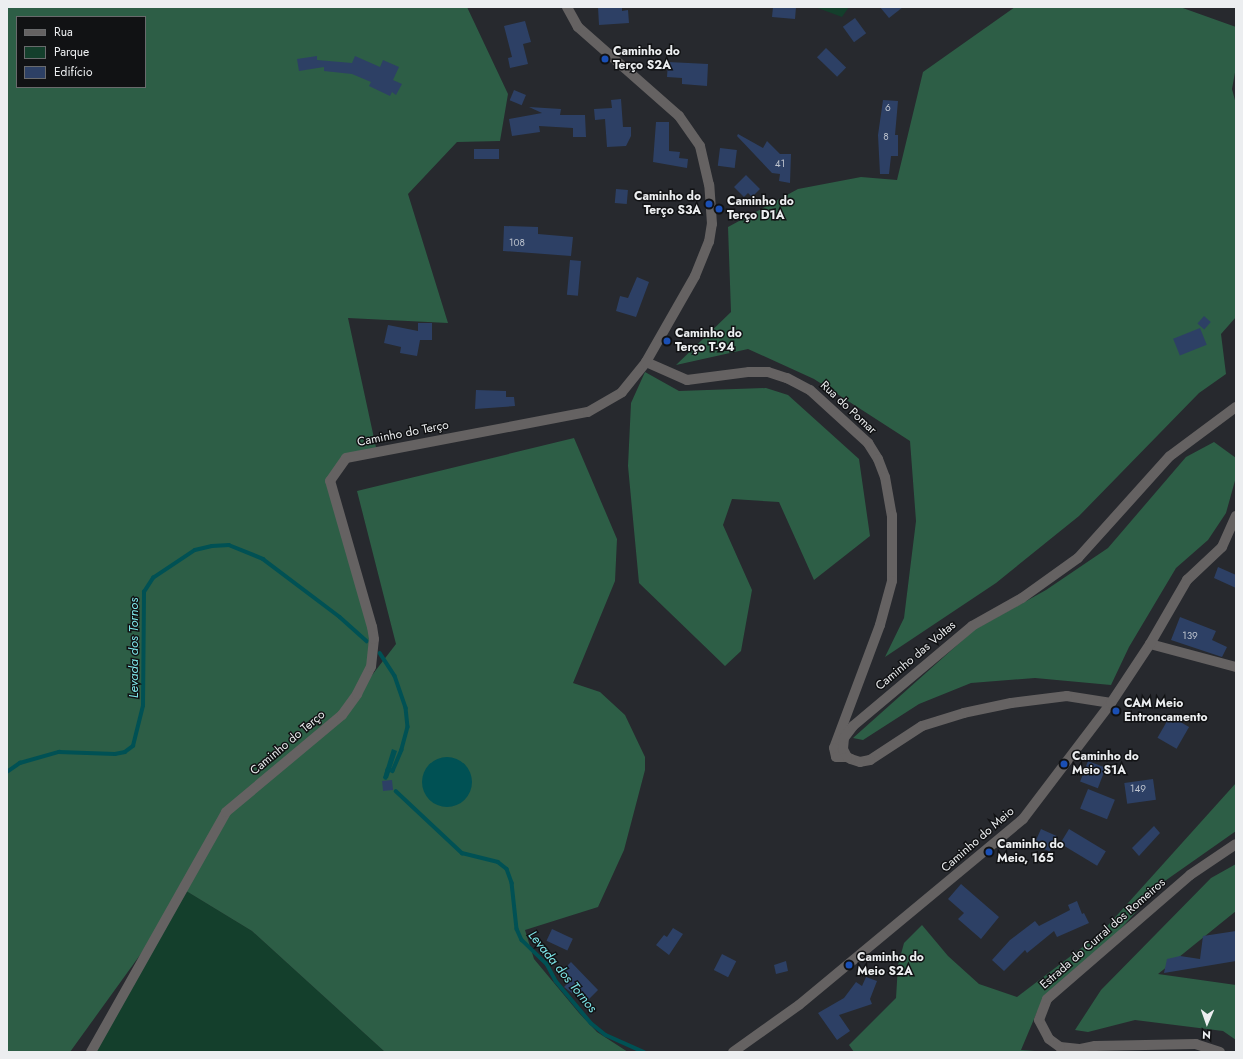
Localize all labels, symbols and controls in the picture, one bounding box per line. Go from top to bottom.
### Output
legend [16,16,146,88]
text: Rua [54,23,73,41]
text: Parque [54,43,89,61]
place label: Caminho do Terço S2A [613,45,680,73]
marker: Caminho do Terço S2A [600,54,610,64]
text: Edifício [54,63,93,81]
house number: 6 [885,102,891,114]
house number: 8 [883,131,889,143]
house number: 41 [775,158,785,170]
place label: Caminho do Terço S3A [634,190,701,218]
place label: Caminho do Terço D1A [727,195,794,223]
marker: Caminho do Terço S3A [704,199,714,209]
marker: Caminho do Terço D1A [714,204,724,214]
house number: 108 [509,237,525,249]
place label: Caminho do Terço T-94 [675,327,742,355]
marker: Caminho do Terço T-94 [662,336,672,346]
street label: Rua do Pomar [817,378,879,438]
street label: Caminho do Terço [356,418,450,450]
water label: Levada dos Tornos [126,598,142,698]
street label: Caminho das Voltas [873,618,959,694]
house number: 139 [1182,630,1198,642]
place label: CAM Meio Entroncamento [1124,697,1208,725]
marker: CAM Meio Entroncamento [1111,706,1121,716]
street label: Caminho do Terço [248,708,328,778]
place label: Caminho do Meio S1A [1072,750,1139,778]
marker: Caminho do Meio S1A [1059,759,1069,769]
house number: 149 [1130,783,1146,795]
street label: Caminho do Meio [939,804,1017,876]
place label: Caminho do Meio, 165 [997,838,1064,866]
marker: Caminho do Meio, 165 [984,847,994,857]
street label: Estrada do Curral dos Romeiros [1037,876,1169,992]
water label: Levada dos Tornos [524,928,600,1016]
place label: Caminho do Meio S2A [857,951,924,979]
marker: Caminho do Meio S2A [844,960,854,970]
north arrow [1187,1003,1227,1043]
text: N [1202,1027,1211,1043]

